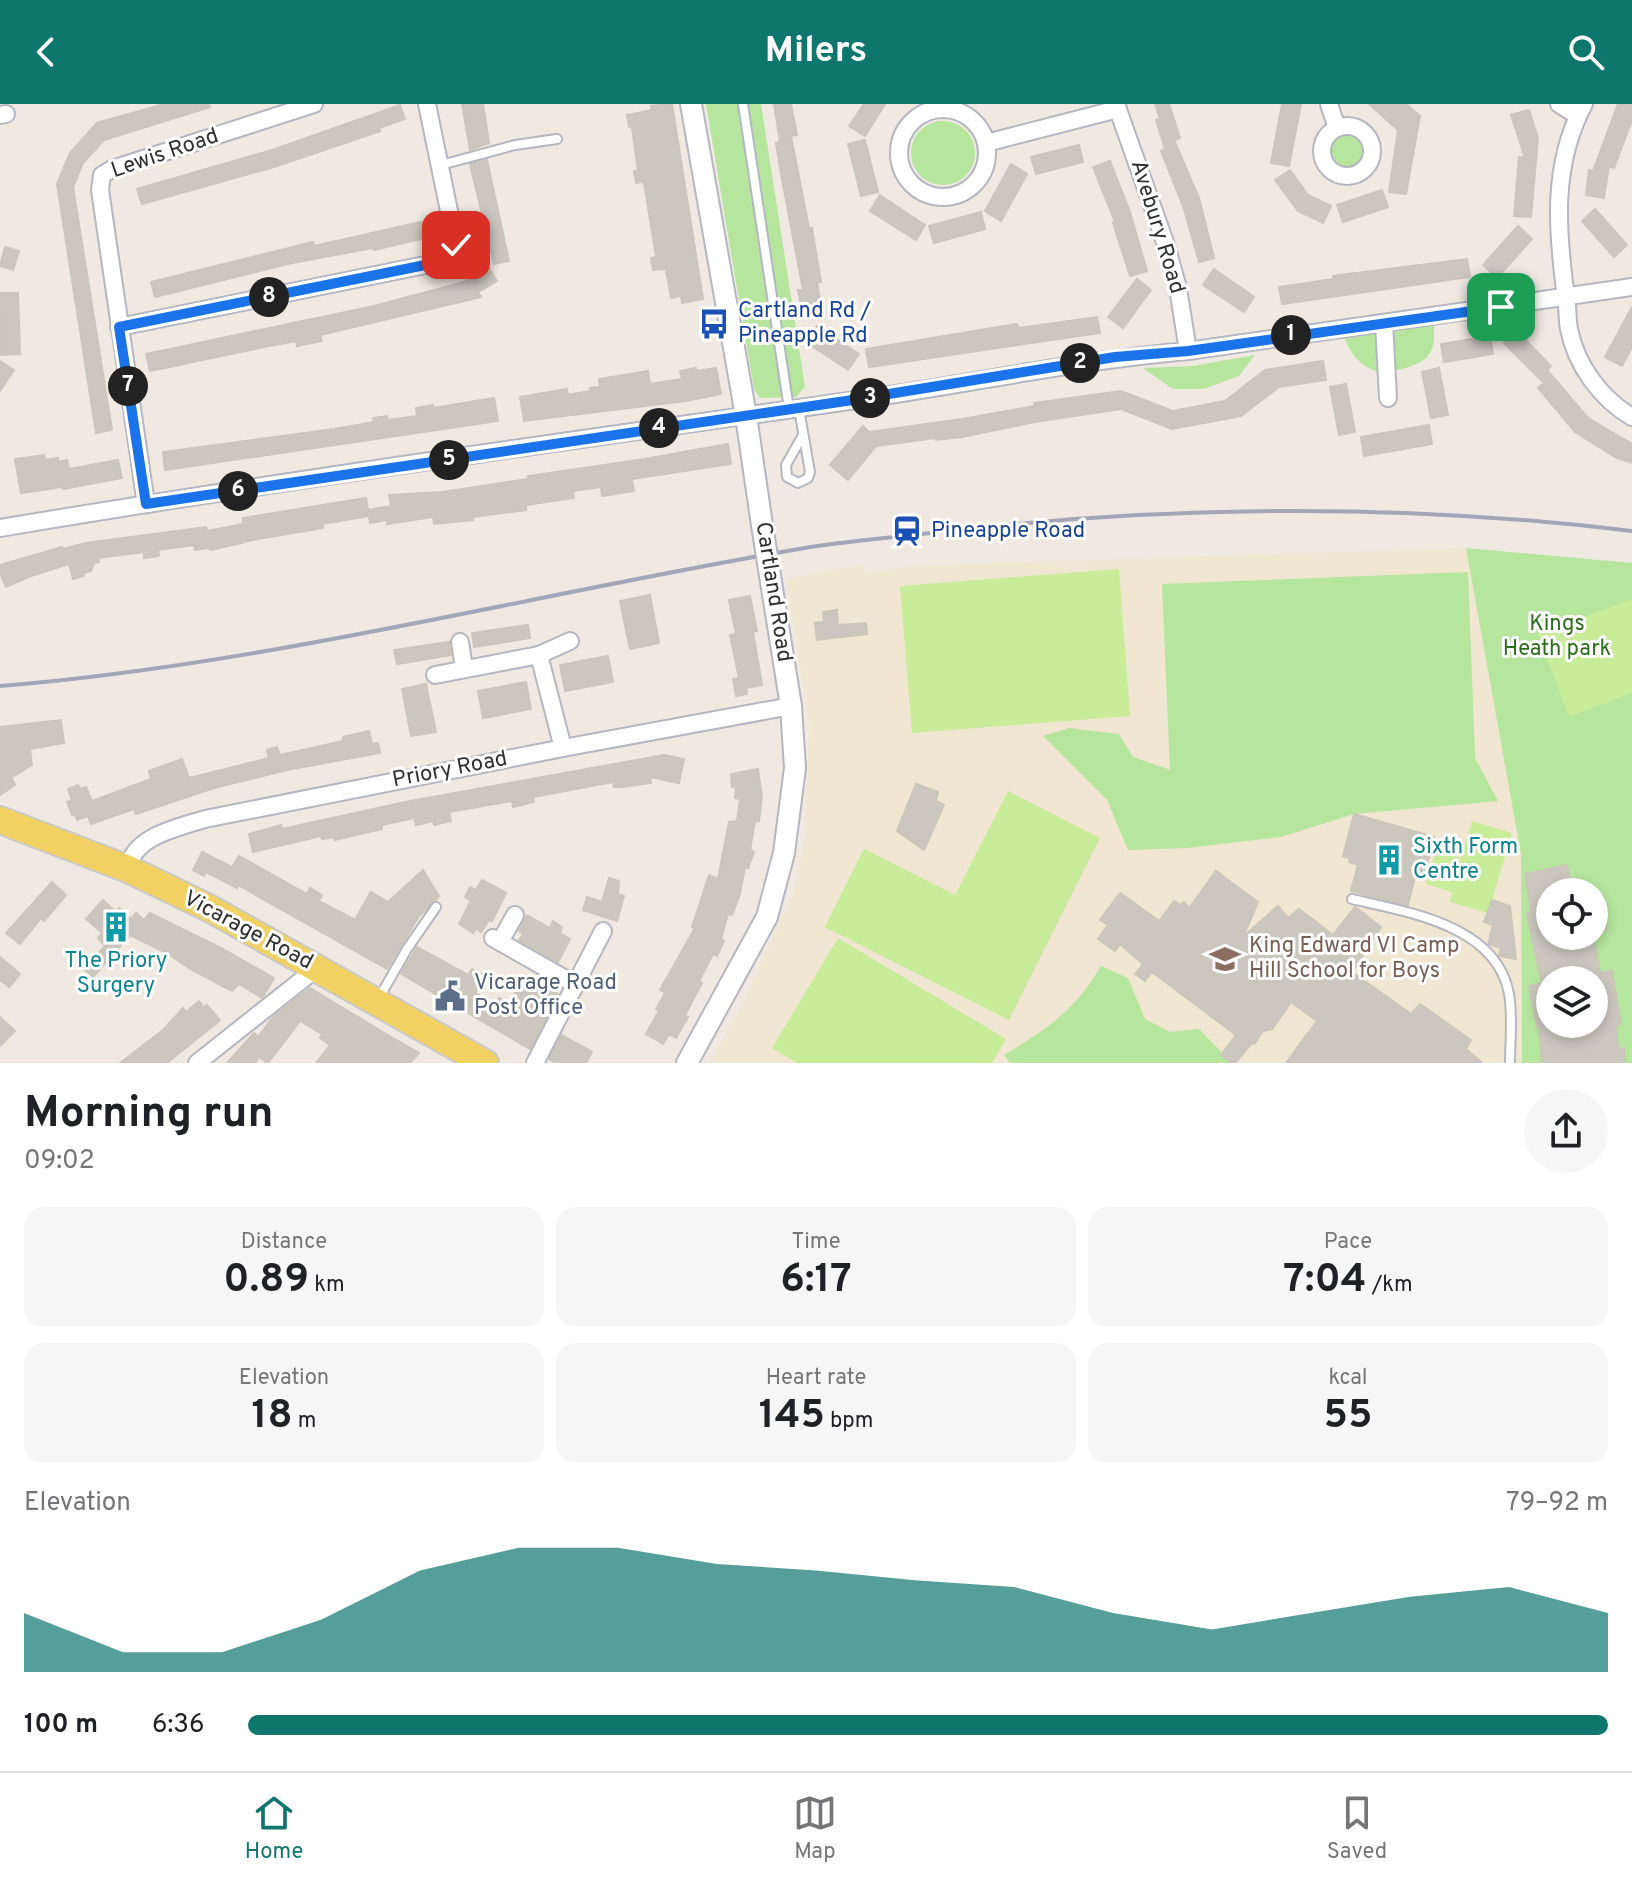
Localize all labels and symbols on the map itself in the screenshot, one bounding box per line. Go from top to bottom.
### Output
street label: Lewis Road [108,123,222,185]
street label: Avebury Road [1124,157,1190,297]
pin [422,211,490,279]
pin [1467,273,1535,341]
pin: 8 [249,277,289,317]
place label: Cartland Rd / Pineapple Rd [738,298,871,350]
bus stop icon: Cartland Rd / Pineapple Rd [697,307,731,341]
pin: 1 [1271,315,1311,355]
pin: 2 [1060,343,1100,383]
pin: 7 [108,366,148,406]
pin: 3 [850,378,890,418]
pin: 4 [639,408,679,448]
pin: 5 [429,440,469,480]
pin: 6 [218,471,258,511]
station icon: Pineapple Road [890,514,924,548]
place label: Pineapple Road [931,518,1085,545]
street label: Cartland Road [749,520,797,664]
park label: Kings Heath park [1503,611,1611,663]
street label: Priory Road [390,746,510,794]
place label: Sixth Form Centre [1413,834,1518,886]
building icon: Sixth Form Centre [1372,843,1406,877]
street label: Vicarage Road [179,886,317,976]
building icon: The Priory Surgery [99,910,133,944]
place label: King Edward VI Camp Hill School for Boys [1249,933,1459,985]
school or university icon: King Edward VI Camp Hill School for Boys [1208,942,1242,976]
place label: The Priory Surgery [64,948,168,1000]
place label: Vicarage Road Post Office [474,970,617,1022]
public building icon: Vicarage Road Post Office [433,979,467,1013]

